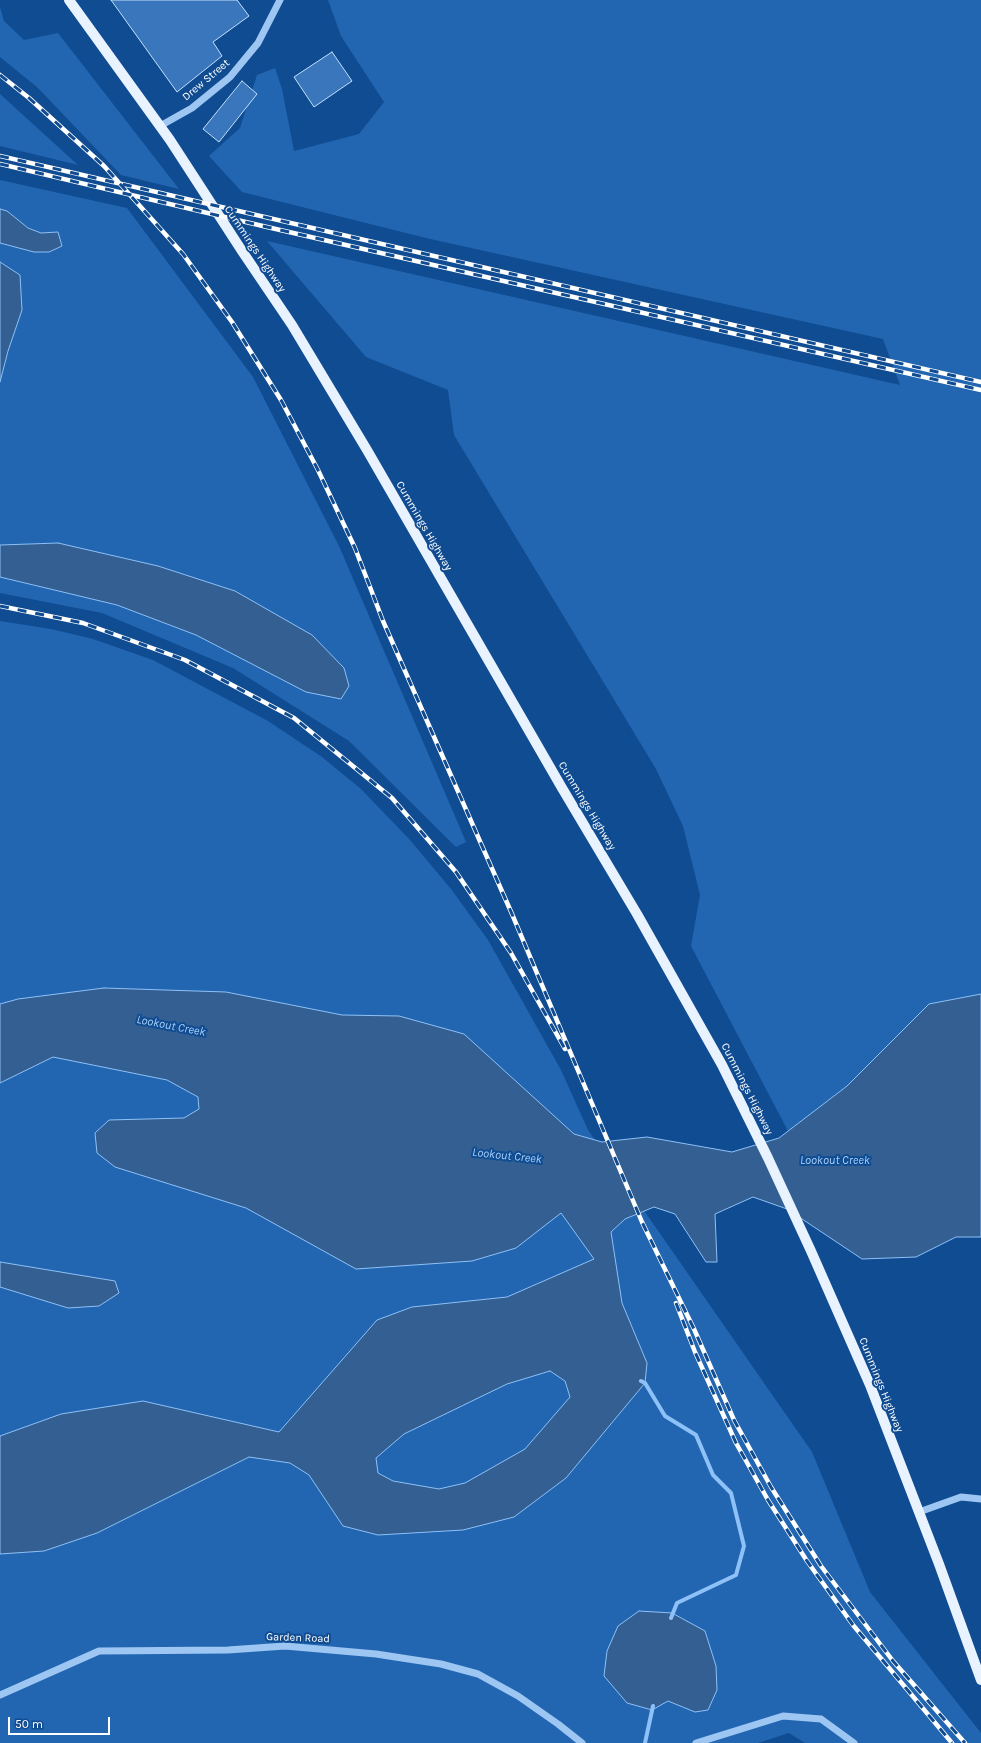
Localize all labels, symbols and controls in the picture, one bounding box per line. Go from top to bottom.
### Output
street label: Drew Street [180,56,232,104]
street label: Cummings Highway [221,203,289,295]
street label: Cummings Highway [393,479,455,573]
street label: Cummings Highway [555,759,619,853]
water label: Lookout Creek [135,1012,207,1040]
street label: Cummings Highway [718,1041,776,1137]
water label: Lookout Creek [471,1145,543,1167]
water label: Lookout Creek [800,1154,870,1168]
street label: Cummings Highway [856,1336,906,1434]
street label: Garden Road [266,1630,330,1646]
scale bar [10,1709,112,1735]
text: 50 m [15,1717,43,1731]

